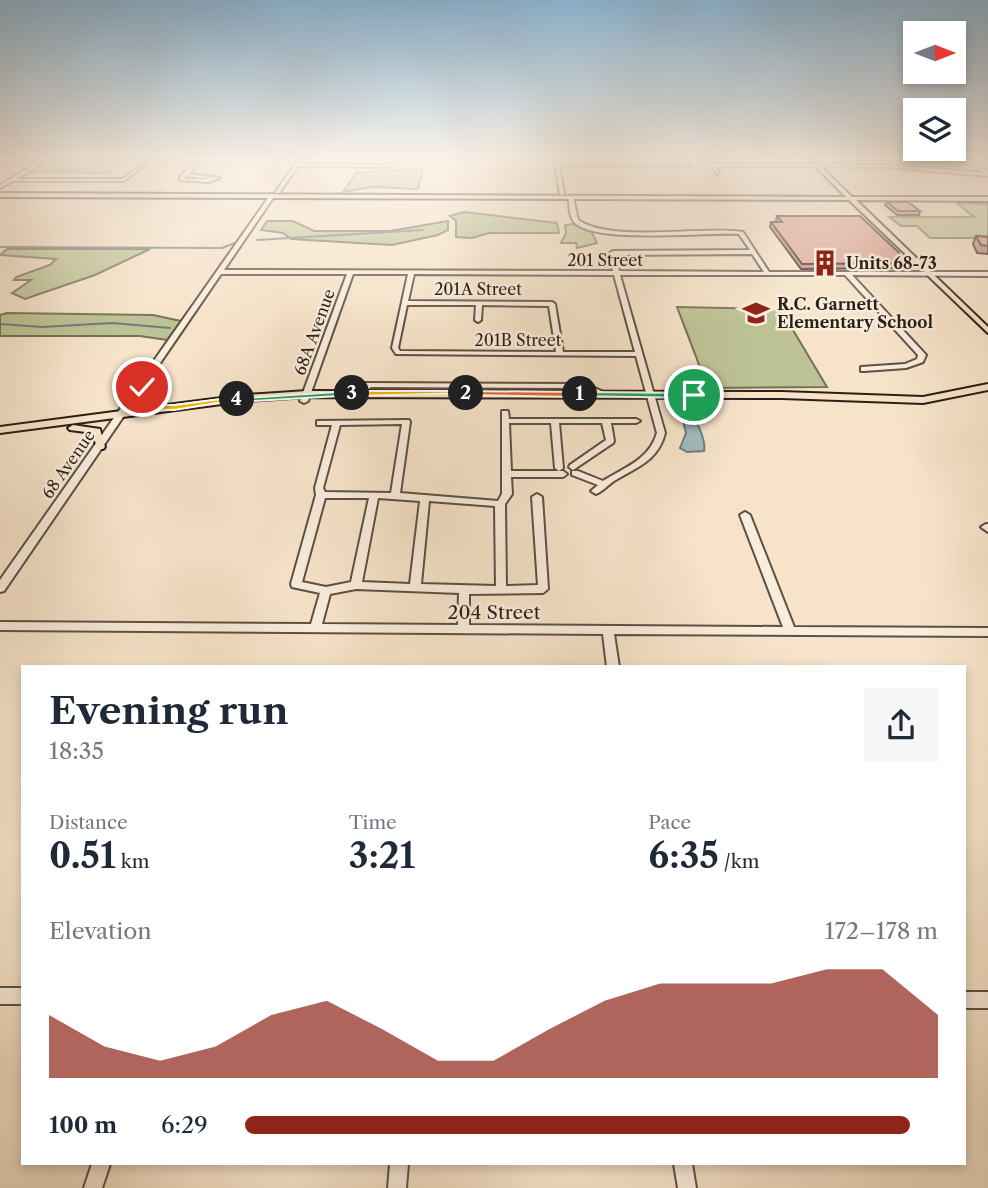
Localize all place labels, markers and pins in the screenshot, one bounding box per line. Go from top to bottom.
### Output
building icon: Units 68-73 [810,248,840,278]
place label: Units 68-73 [846,253,937,273]
place label: R.C. Garnett Elementary School [777,294,933,332]
school or university icon: R.C. Garnett Elementary School [741,298,771,328]
pin [112,357,172,417]
pin [664,365,724,425]
pin: 3 [334,376,370,410]
pin: 2 [448,376,484,410]
pin: 1 [562,376,598,412]
pin: 4 [219,382,254,416]

